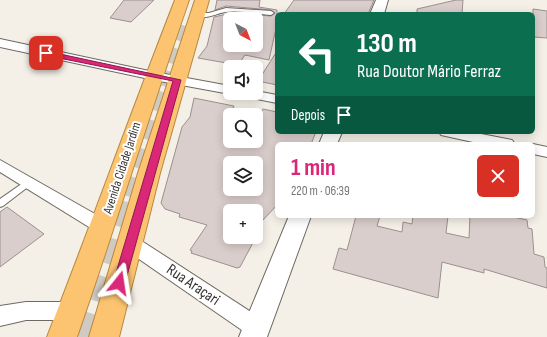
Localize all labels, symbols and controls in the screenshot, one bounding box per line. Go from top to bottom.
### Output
north arrow [223,12,263,52]
map controls [223,12,263,244]
text: 130 m [357,27,417,60]
icon: left [291,28,343,80]
pin [29,36,63,70]
icon: arrive [35,42,57,64]
button: sound [223,60,263,100]
text: Rua Doutor Mário Ferraz [357,61,501,82]
icon: arrive [333,104,355,126]
text: Depois [291,106,325,125]
button: search [223,108,263,148]
street label: Avenida Cidade Jardim [99,120,144,217]
text: 1 min [291,153,336,182]
button: close [477,155,519,197]
button: layers [223,156,263,196]
text: 220 m · 06:39 [291,183,350,199]
button: + [223,204,263,244]
street label: Rua Araçari [163,260,223,310]
position arrow [98,262,140,304]

